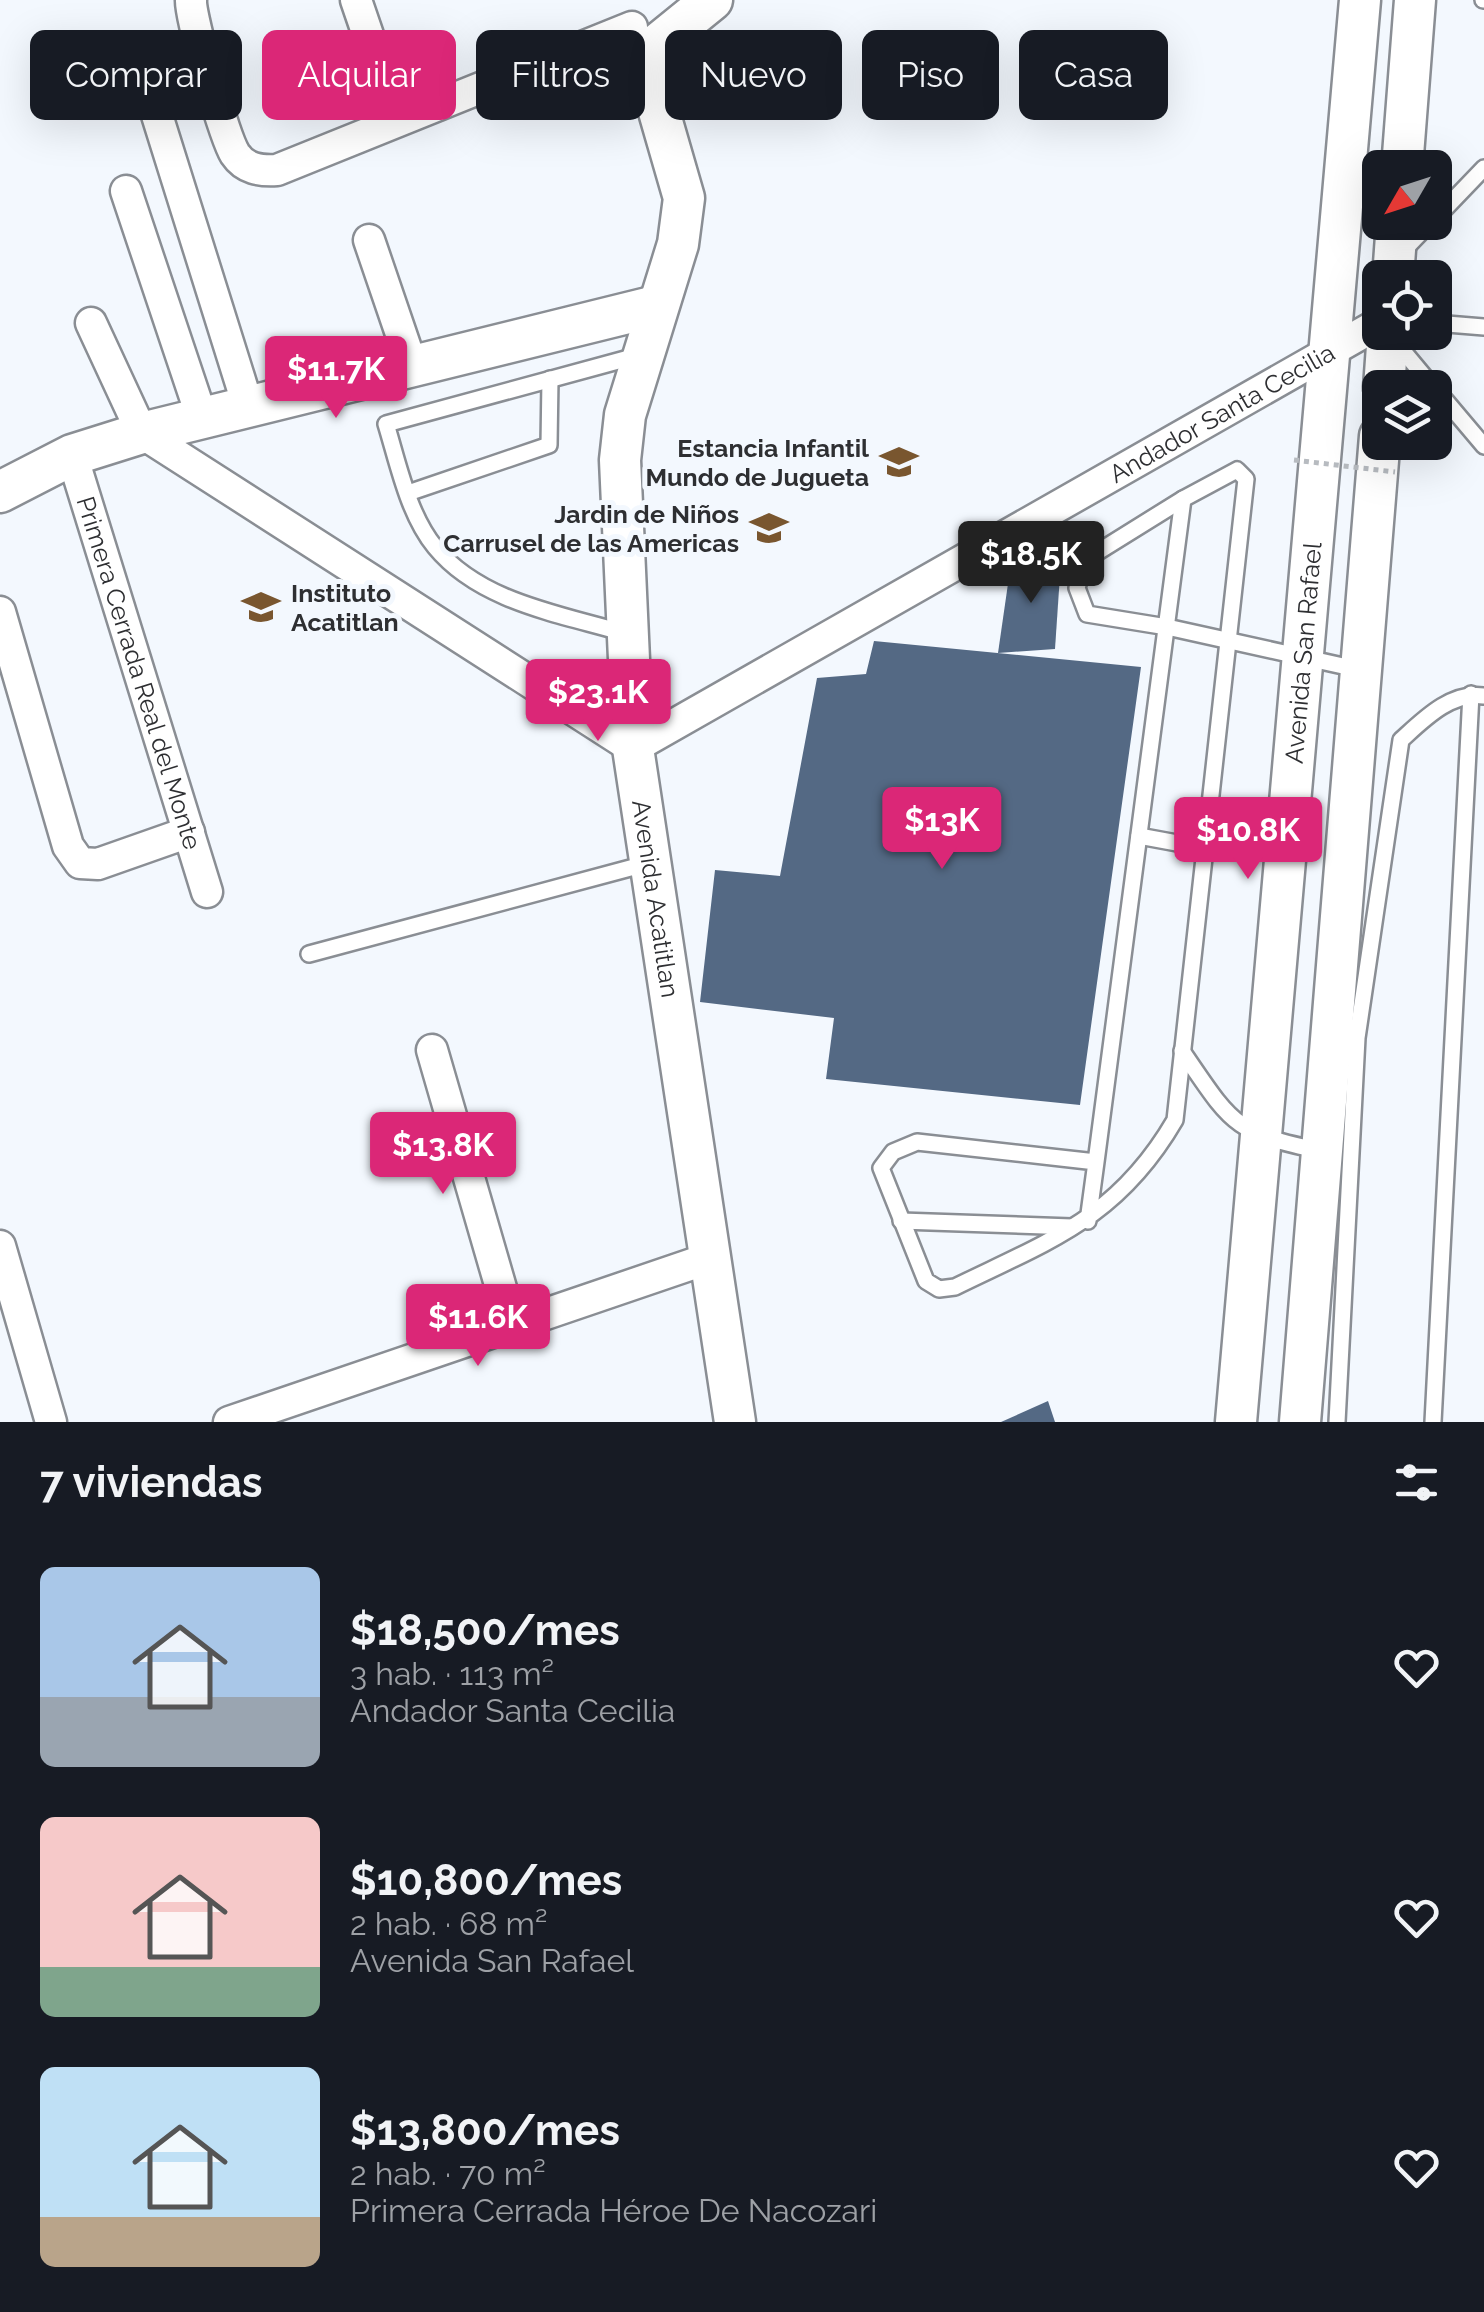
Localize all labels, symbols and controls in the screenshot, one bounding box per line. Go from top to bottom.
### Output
chip: Comprar [30,30,242,120]
chip: Alquilar [262,30,456,120]
chip: Filtros [476,30,645,120]
chip: Nuevo [665,30,842,120]
chip: Piso [862,30,999,120]
chip: Casa [1019,30,1168,120]
north arrow [1362,150,1452,240]
map controls [1362,150,1452,460]
button: locate [1362,260,1452,350]
pin: $11.7K [255,336,417,421]
street label: Andador Santa Cecilia [1104,337,1340,489]
text: $11.7K [287,350,385,387]
button: layers [1362,370,1452,460]
place label: Estancia Infantil Mundo de Jugueta [645,433,869,492]
school or university icon: Estancia Infantil Mundo de Jugueta [878,441,920,483]
street label: Primera Cerrada Real del Monte [71,493,208,853]
place label: Jardin de Niños Carrusel de las Americas [443,499,739,558]
school or university icon: Jardin de Niños Carrusel de las Americas [748,507,790,549]
pin: $18.5K [950,521,1112,606]
text: $18.5K [980,535,1082,572]
street label: Avenida San Rafael [1278,541,1328,765]
place label: Instituto Acatitlan [291,578,399,637]
school or university icon: Instituto Acatitlan [240,586,282,628]
pin: $23.1K [517,659,679,744]
text: $23.1K [548,673,648,710]
pin: $13K [883,787,1001,872]
pin: $10.8K [1167,797,1329,882]
street label: Avenida Acatitlan [626,798,686,1000]
text: $13K [904,801,980,838]
text: $10.8K [1196,811,1300,848]
pin: $13.8K [362,1112,524,1197]
text: $13.8K [392,1126,494,1163]
pin: $11.6K [397,1284,559,1369]
text: $11.6K [428,1298,528,1335]
icon: filters [1389,1455,1444,1510]
text: 7 viviendas [40,1458,263,1507]
text: $18,500/mes [350,1606,620,1655]
icon: home [120,1607,240,1727]
icon: heart [1389,1640,1444,1695]
text: 3 hab. · 113 m² [350,1655,554,1692]
text: Andador Santa Cecilia [350,1692,675,1729]
text: $10,800/mes [350,1856,622,1905]
icon: home [120,1857,240,1977]
icon: heart [1389,1890,1444,1945]
text: 2 hab. · 68 m² [350,1905,547,1942]
text: Avenida San Rafael [350,1942,634,1979]
text: $13,800/mes [350,2106,620,2155]
icon: home [120,2107,240,2227]
icon: heart [1389,2140,1444,2195]
text: 2 hab. · 70 m² [350,2155,546,2192]
text: Primera Cerrada Héroe De Nacozari [350,2192,877,2229]

